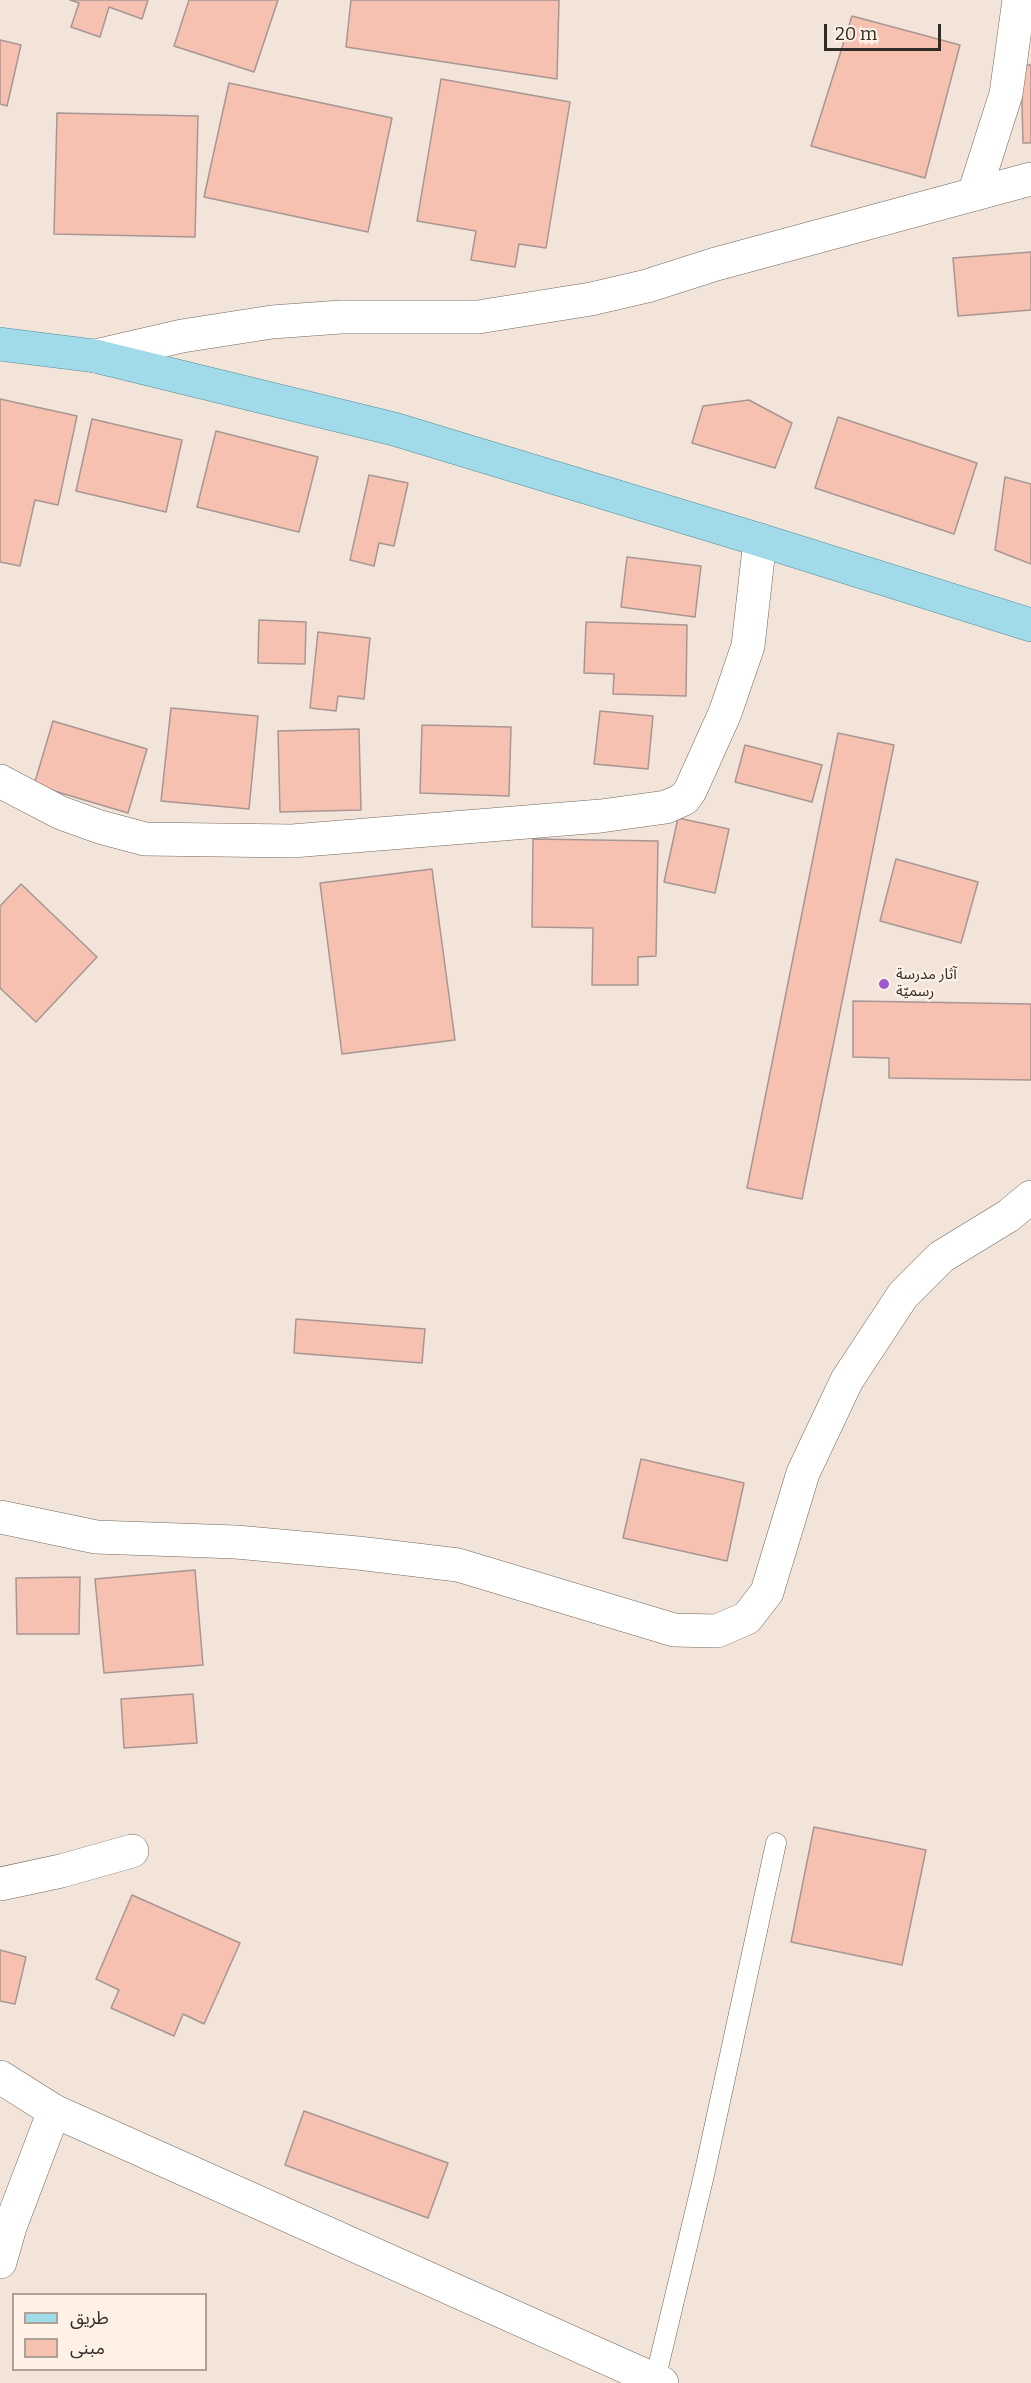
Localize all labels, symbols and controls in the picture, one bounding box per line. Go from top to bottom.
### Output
scale bar [827,12,944,50]
text: 20 m [835,23,877,45]
place label: آثار مدرسة رسميّة [896,966,957,1001]
marker: آثار مدرسة رسميّة [877,977,891,991]
legend [12,2293,207,2371]
text: طريق [70,2307,109,2329]
text: مبنى [70,2337,105,2359]

